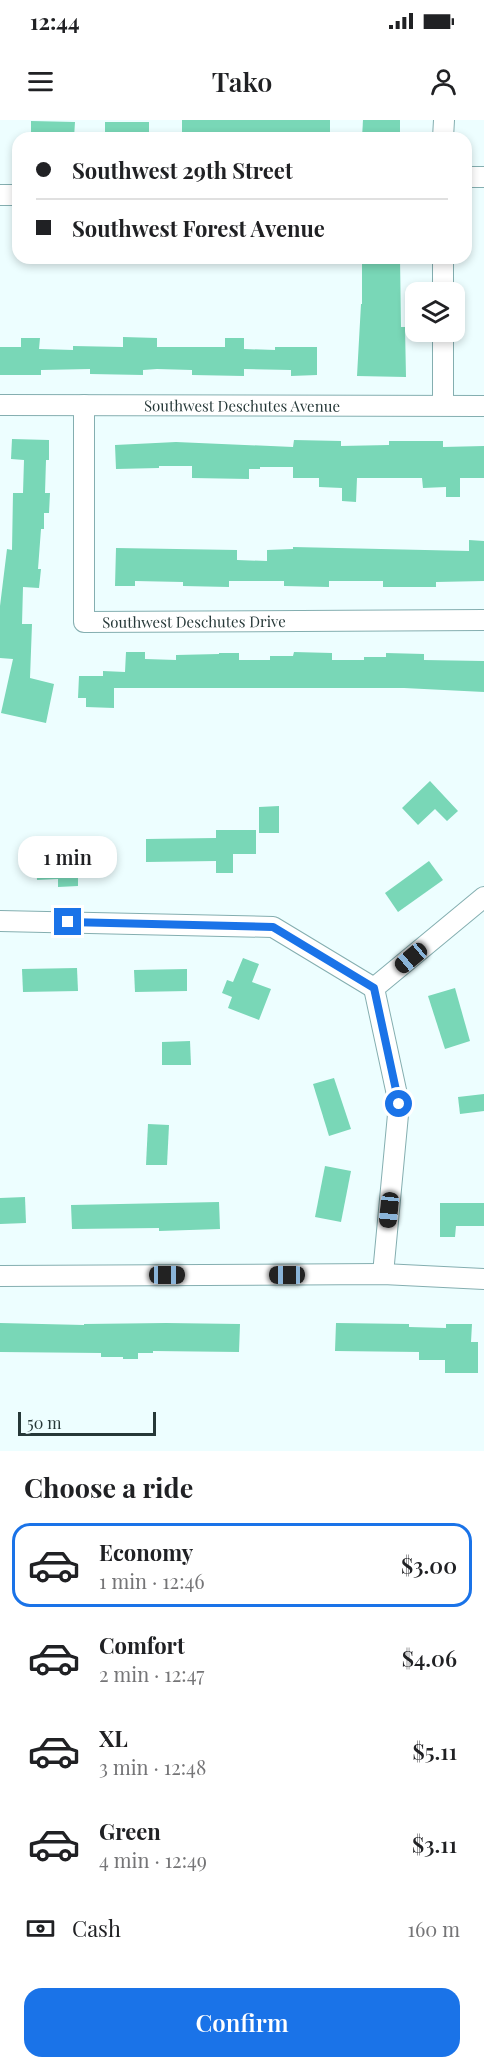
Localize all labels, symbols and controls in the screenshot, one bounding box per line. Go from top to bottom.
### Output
text: 12:44 [30,6,80,36]
text: Tako [212,63,272,99]
icon: menu [24,65,57,98]
icon: person [427,65,460,98]
text: Southwest 29th Street [72,155,293,185]
text: Southwest Forest Avenue [72,213,325,243]
map controls [405,282,465,342]
button: layers [405,282,465,342]
street label: Southwest Deschutes Avenue [144,395,340,416]
street label: Southwest Deschutes Drive [102,611,286,632]
callout: 1 min [19,835,118,877]
text: 1 min [43,843,92,870]
route end [54,908,81,935]
car [391,940,431,976]
route start [385,1090,412,1117]
car [378,1191,400,1229]
car [149,1266,185,1284]
car [269,1266,305,1284]
scale bar [18,1409,156,1436]
text: 50 m [27,1412,61,1433]
text: Choose a ride [24,1469,193,1505]
text: Economy [99,1537,193,1567]
icon: car [27,1538,81,1592]
text: $3.00 [401,1550,457,1580]
text: 1 min · 12:46 [99,1567,205,1594]
text: Comfort [99,1630,185,1660]
icon: car [27,1631,81,1685]
text: $4.06 [402,1643,457,1673]
text: 2 min · 12:47 [99,1660,204,1687]
text: XL [99,1723,128,1753]
icon: car [27,1724,81,1778]
text: $5.11 [412,1736,457,1766]
text: 3 min · 12:48 [99,1753,206,1780]
text: Green [99,1816,161,1846]
icon: car [27,1817,81,1871]
text: $3.11 [412,1829,457,1859]
text: 4 min · 12:49 [99,1846,207,1873]
icon: cash [24,1912,57,1945]
text: Cash [72,1913,121,1943]
text: 160 m [408,1915,460,1942]
button: Confirm [24,1988,460,2057]

